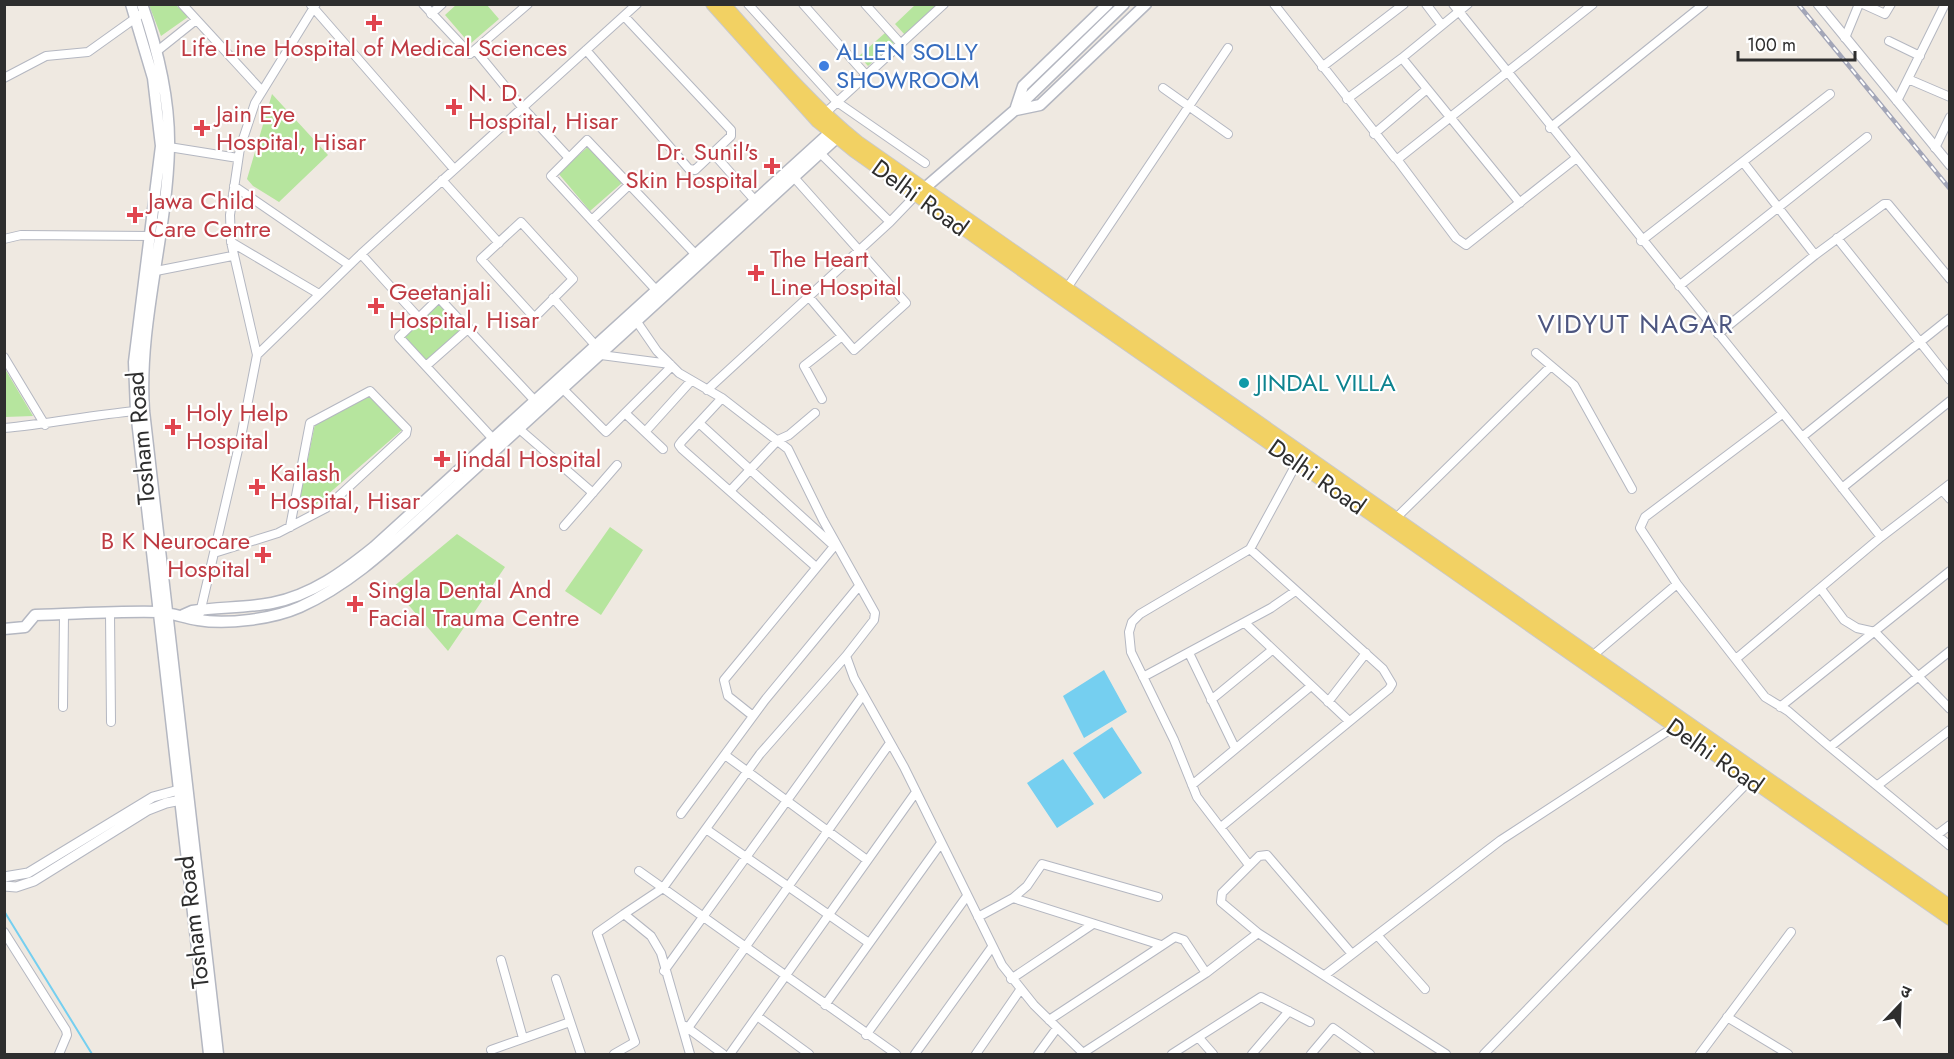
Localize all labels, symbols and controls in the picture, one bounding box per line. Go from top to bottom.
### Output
marker: Life Line Hospital of Medical Sciences [365,14,383,32]
scale bar [1738,24,1855,62]
place label: Life Line Hospital of Medical Sciences [181,30,567,65]
text: 100 m [1747,32,1796,58]
place label: ALLEN SOLLY SHOWROOM [836,34,979,97]
marker: ALLEN SOLLY SHOWROOM [817,59,831,73]
place label: N. D. Hospital, Hisar [468,75,619,138]
place label: Jain Eye Hospital, Hisar [213,96,367,159]
marker: N. D. Hospital, Hisar [445,98,463,116]
marker: Jain Eye Hospital, Hisar [193,119,211,137]
place label: Dr. Sunil's Skin Hospital [626,134,758,197]
street label: Delhi Road [865,151,976,245]
marker: Dr. Sunil's Skin Hospital [763,157,781,175]
place label: Jawa Child Care Centre [145,183,271,246]
marker: Jawa Child Care Centre [126,206,144,224]
place label: The Heart Line Hospital [770,241,902,304]
marker: The Heart Line Hospital [747,264,765,282]
place label: Geetanjali Hospital, Hisar [389,274,540,337]
marker: Geetanjali Hospital, Hisar [367,297,385,315]
district label: VIDYUT NAGAR [1538,305,1734,343]
place label: JINDAL VILLA [1253,365,1396,400]
street label: Tosham Road [117,370,164,506]
marker: JINDAL VILLA [1237,376,1251,390]
place label: Holy Help Hospital [186,395,288,458]
marker: Holy Help Hospital [164,418,182,436]
street label: Delhi Road [1261,430,1373,523]
place label: Jindal Hospital [453,441,601,476]
marker: Jindal Hospital [433,450,451,468]
place label: Kailash Hospital, Hisar [270,455,421,518]
marker: Kailash Hospital, Hisar [248,478,266,496]
place label: B K Neurocare Hospital [101,523,250,586]
marker: B K Neurocare Hospital [254,546,272,564]
place label: Singla Dental And Facial Trauma Centre [368,572,579,635]
marker: Singla Dental And Facial Trauma Centre [346,595,364,613]
street label: Delhi Road [1659,709,1771,802]
street label: Tosham Road [167,854,218,990]
north arrow [1870,975,1930,1035]
text: उ [1897,979,1915,1004]

